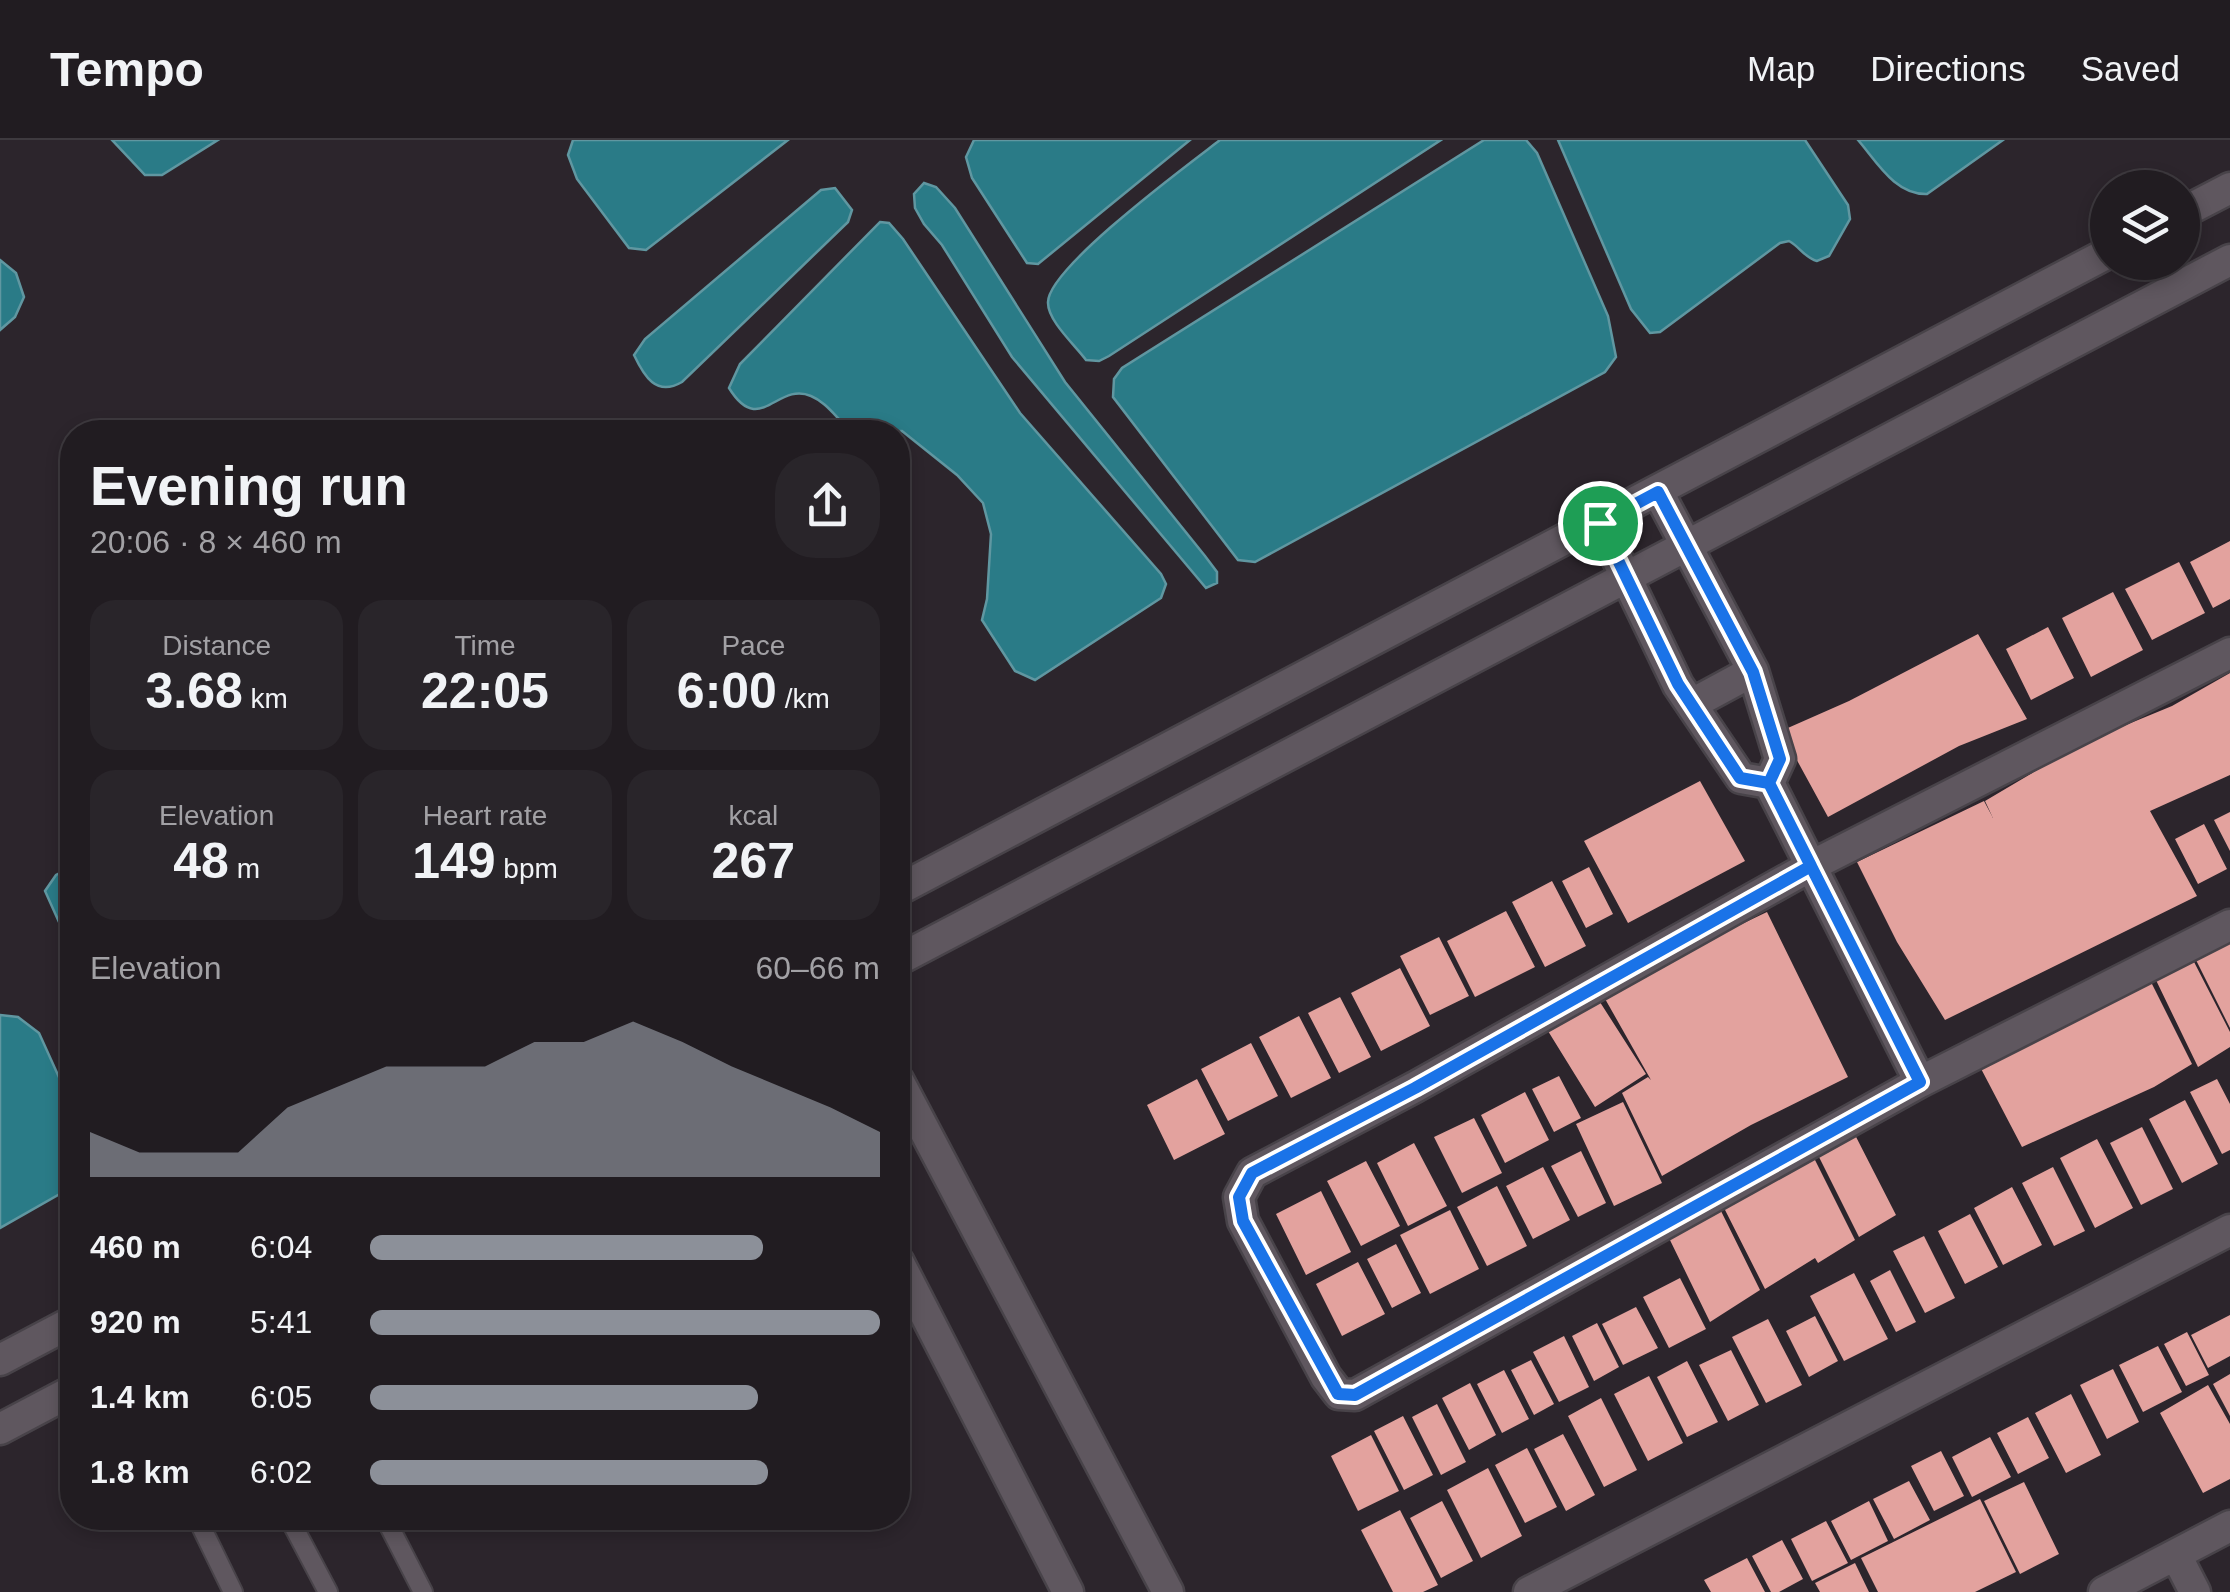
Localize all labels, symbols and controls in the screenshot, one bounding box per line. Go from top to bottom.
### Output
text: Tempo [50,43,204,96]
text: Map [1747,49,1815,88]
text: Directions [1870,49,2026,88]
text: Saved [2081,49,2180,88]
map controls [2090,170,2200,280]
button: layers [2090,170,2200,280]
button: share [775,453,880,558]
text: Evening run [90,455,408,517]
pin [1558,481,1643,566]
icon: arrive [1573,496,1628,551]
text: 20:06 · 8 × 460 m [90,524,342,560]
text: Distance [162,630,271,661]
text: Time [454,630,516,661]
text: Pace [721,630,785,661]
text: 3.68 [145,663,243,719]
text: 22:05 [421,663,549,719]
text: 6:00 [677,663,777,719]
text: km [243,683,288,714]
text: /km [777,683,830,714]
text: Elevation [159,800,274,831]
text: Heart rate [423,800,547,831]
text: kcal [728,800,778,831]
text: 48 [173,833,229,889]
text: 149 [412,833,496,889]
text: 267 [712,833,795,889]
text: m [229,853,260,884]
text: bpm [496,853,558,884]
text: Elevation [90,950,222,986]
text: 60–66 m [755,950,880,986]
text: 460 m [90,1229,181,1265]
text: 6:04 [250,1229,312,1265]
text: 920 m [90,1304,181,1340]
text: 5:41 [250,1304,312,1340]
text: 1.4 km [90,1379,190,1415]
text: 6:05 [250,1379,312,1415]
text: 1.8 km [90,1454,190,1490]
text: 6:02 [250,1454,312,1490]

